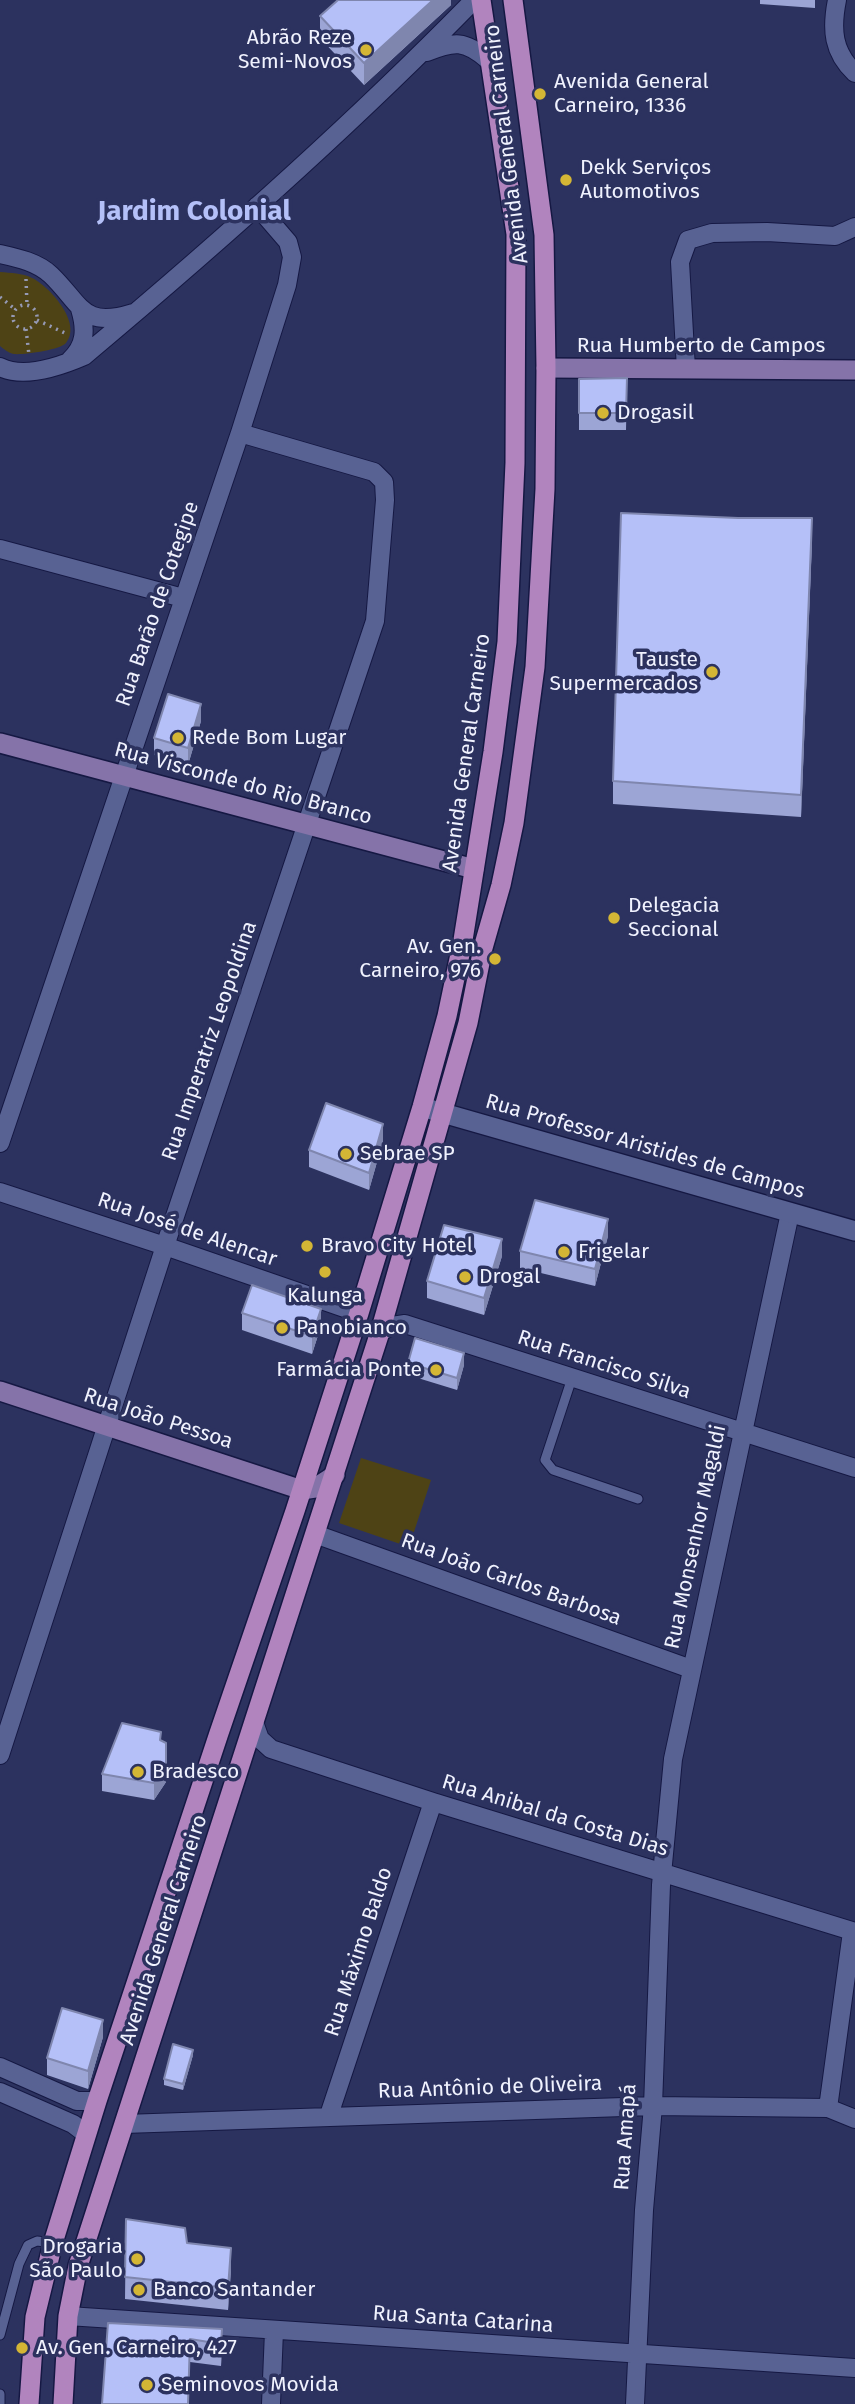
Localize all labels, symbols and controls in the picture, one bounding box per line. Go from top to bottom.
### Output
street label: Avenida General Carneiro [480,23,534,265]
place label: Abrão Reze Semi-Novos [238,25,352,75]
marker: Abrão Reze Semi-Novos [358,42,374,58]
place label: Avenida General Carneiro, 1336 [554,69,709,119]
marker: Avenida General Carneiro, 1336 [532,86,548,102]
place label: Dekk Serviços Automotivos [580,155,711,205]
marker: Dekk Serviços Automotivos [558,172,574,188]
district label: Jardim Colonial [97,195,291,229]
street label: Rua Humberto de Campos [577,333,825,359]
place label: Drogasil [617,400,694,426]
marker: Drogasil [595,405,611,421]
street label: Rua Barão de Cotegipe [111,498,205,710]
street label: Avenida General Carneiro [438,632,496,874]
place label: Tauste Supermercados [550,647,698,697]
marker: Tauste Supermercados [704,664,720,680]
place label: Rede Bom Lugar [192,725,346,751]
marker: Rede Bom Lugar [170,730,186,746]
street label: Rua Visconde do Rio Branco [111,737,375,831]
place label: Delegacia Seccional [628,893,720,943]
marker: Delegacia Seccional [606,910,622,926]
street label: Rua Imperatriz Leopoldina [157,918,263,1164]
place label: Av. Gen. Carneiro, 976 [359,934,481,984]
marker: Av. Gen. Carneiro, 976 [487,951,503,967]
street label: Rua Professor Aristides de Campos [482,1089,808,1205]
place label: Sebrae SP [360,1141,455,1167]
marker: Sebrae SP [338,1146,354,1162]
street label: Rua José de Alencar [94,1187,280,1273]
place label: Bravo City Hotel [321,1233,473,1259]
marker: Bravo City Hotel [299,1238,315,1254]
place label: Frigelar [578,1239,649,1265]
marker: Frigelar [556,1244,572,1260]
marker: Kalunga [317,1264,333,1280]
place label: Drogal [479,1264,540,1290]
marker: Drogal [457,1269,473,1285]
place label: Kalunga [287,1283,363,1309]
place label: Panobianco [296,1315,407,1341]
marker: Panobianco [274,1320,290,1336]
street label: Rua Francisco Silva [514,1325,694,1405]
place label: Farmácia Ponte [276,1357,422,1383]
marker: Farmácia Ponte [428,1362,444,1378]
street label: Rua João Pessoa [80,1383,236,1455]
street label: Rua Monsenhor Magaldi [660,1423,732,1651]
street label: Rua João Carlos Barbosa [397,1528,625,1632]
place label: Bradesco [152,1759,239,1785]
marker: Bradesco [130,1764,146,1780]
street label: Rua Anibal da Costa Dias [439,1770,671,1862]
street label: Avenida General Carneiro [115,1812,213,2048]
street label: Rua Máximo Baldo [320,1864,398,2040]
street label: Rua Antônio de Oliveira [377,2071,603,2105]
street label: Rua Amapá [610,2083,642,2191]
place label: Drogaria São Paulo [29,2234,123,2284]
marker: Drogaria São Paulo [129,2251,145,2267]
place label: Banco Santander [153,2277,315,2303]
marker: Banco Santander [131,2282,147,2298]
street label: Rua Santa Catarina [372,2301,554,2339]
place label: Av. Gen. Carneiro, 427 [36,2335,237,2361]
marker: Av. Gen. Carneiro, 427 [14,2340,30,2356]
place label: Seminovos Movida [161,2372,339,2398]
marker: Seminovos Movida [139,2377,155,2393]

